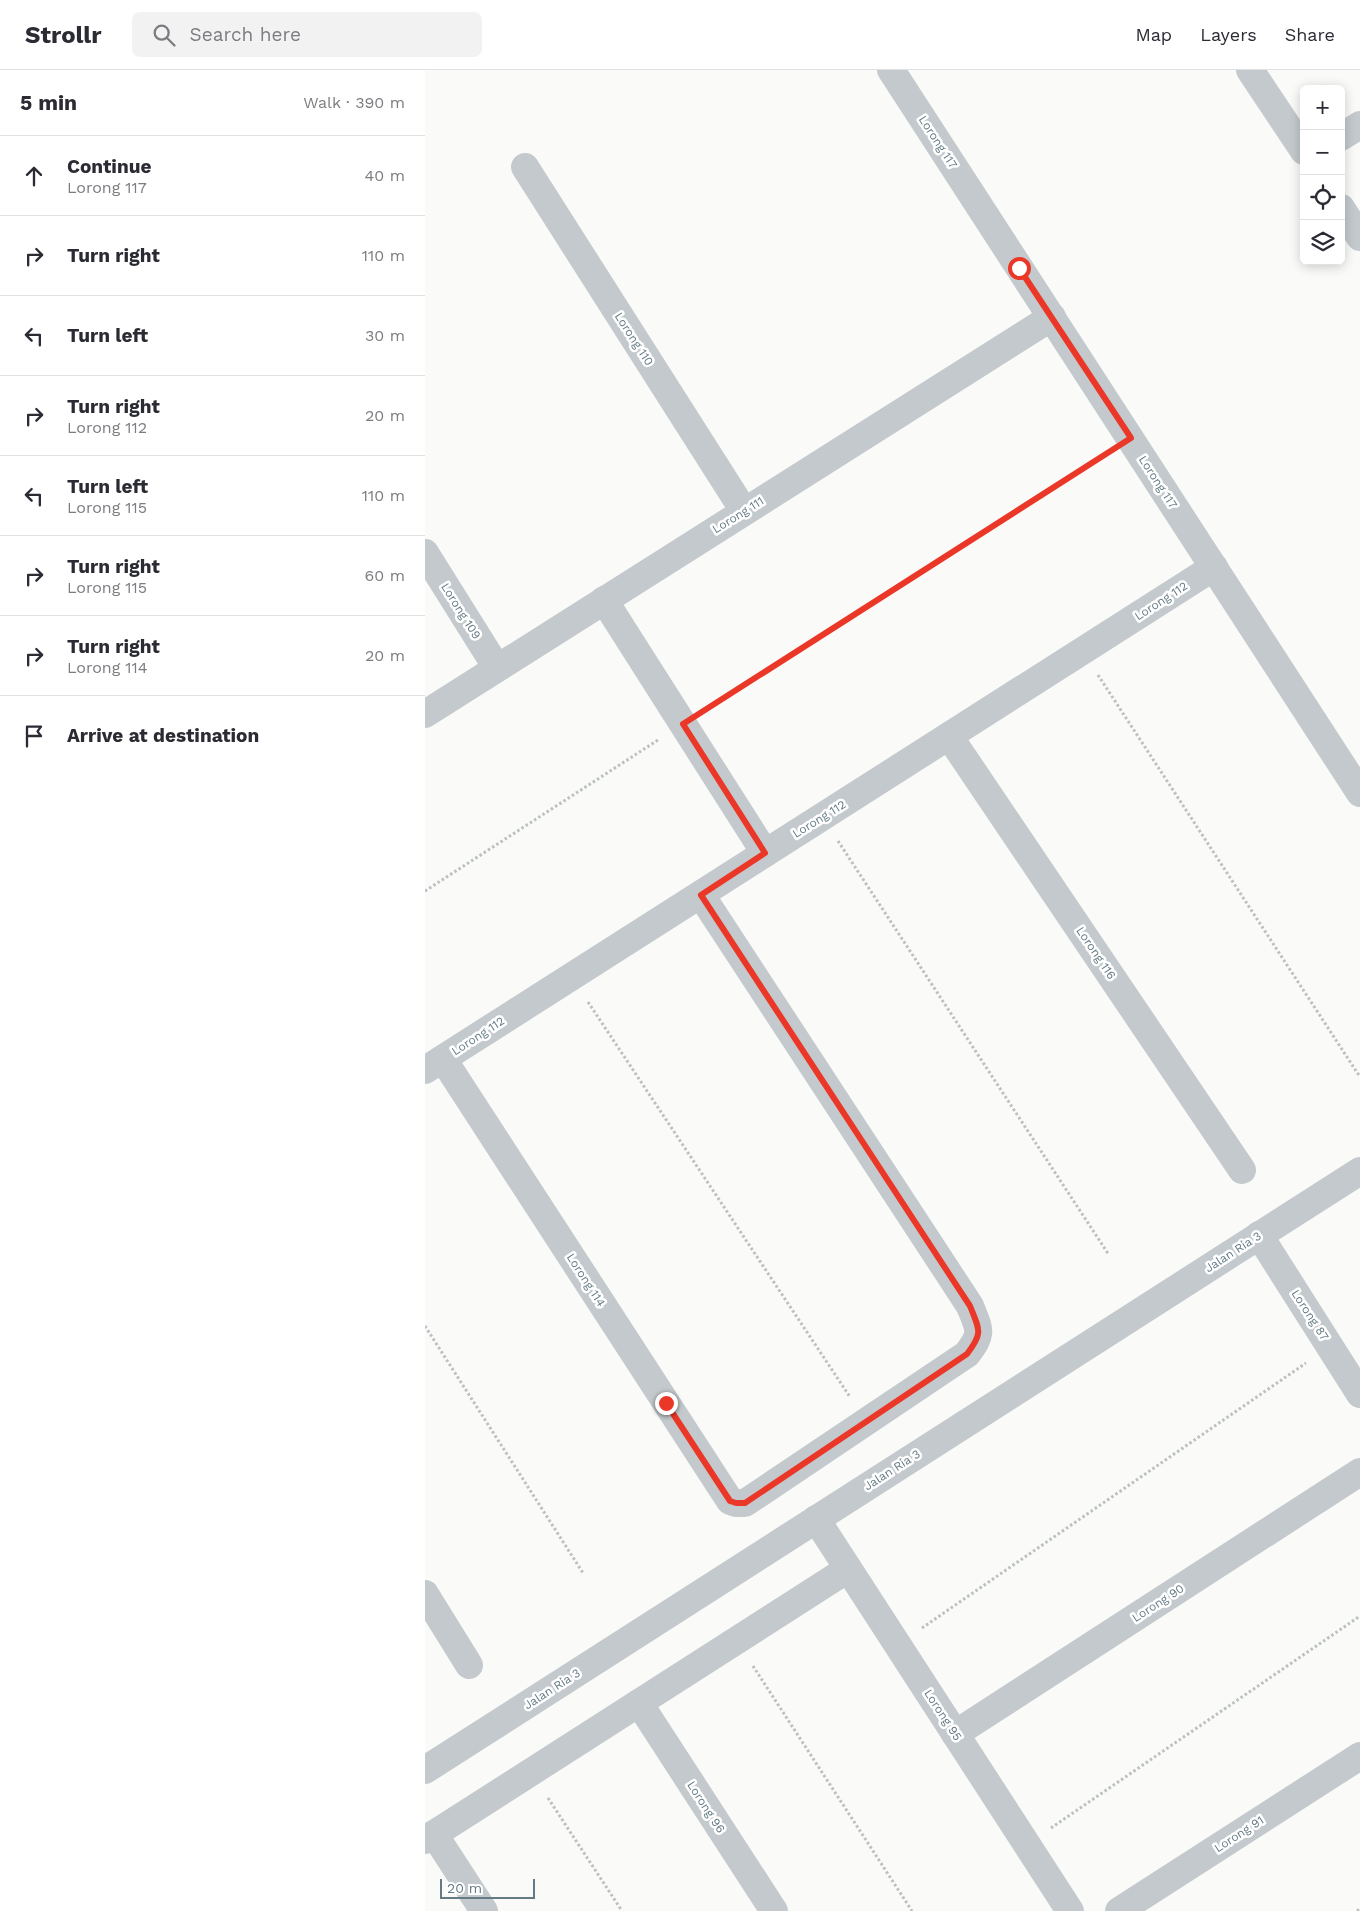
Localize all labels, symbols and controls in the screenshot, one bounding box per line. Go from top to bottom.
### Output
search box [132,12,482,57]
text: Strollr [25,21,102,49]
icon: search [150,21,178,49]
text: Search here [190,23,301,46]
text: Map [1135,24,1172,45]
text: Layers [1200,24,1257,45]
text: Share [1285,24,1335,45]
map controls [1300,85,1345,265]
button: + [1300,85,1345,130]
text: 5 min [20,90,77,115]
text: Walk · 390 m [303,93,405,112]
street label: Lorong 117 [916,113,960,171]
button: − [1300,130,1345,175]
text: Continue [67,155,151,178]
icon: ahead [20,162,48,190]
text: 40 m [365,166,405,185]
button: locate [1300,175,1345,220]
text: Lorong 117 [67,178,147,197]
button: layers [1300,220,1345,265]
icon: right [20,242,48,270]
text: Turn right [67,244,160,267]
text: 110 m [362,246,405,265]
route start [1008,257,1031,280]
street label: Lorong 110 [612,310,656,368]
icon: left [20,322,48,350]
text: Turn left [67,324,148,347]
text: 30 m [365,326,405,345]
text: Turn right [67,395,160,418]
icon: right [20,402,48,430]
text: 20 m [365,406,405,425]
text: Lorong 112 [67,418,147,437]
street label: Lorong 117 [1136,453,1180,511]
text: Turn left [67,475,148,498]
icon: left [20,482,48,510]
text: 110 m [362,486,405,505]
street label: Lorong 111 [710,494,766,536]
text: Lorong 115 [67,498,147,517]
text: Turn right [67,555,160,578]
icon: right [20,562,48,590]
text: 60 m [365,566,405,585]
text: Lorong 115 [67,578,147,597]
street label: Lorong 112 [1132,579,1190,623]
street label: Lorong 109 [438,580,484,642]
text: Turn right [67,635,160,658]
icon: right [20,642,48,670]
text: 20 m [365,646,405,665]
text: Lorong 114 [67,658,148,677]
icon: arrive [20,722,48,750]
text: Arrive at destination [67,724,259,747]
street label: Lorong 112 [790,797,848,841]
street label: Lorong 116 [1073,924,1119,982]
street label: Lorong 112 [449,1014,507,1058]
street label: Jalan Ria 3 [1202,1229,1264,1275]
street label: Lorong 114 [564,1251,608,1309]
street label: Lorong 87 [1288,1287,1332,1343]
route end [655,1392,678,1415]
street label: Jalan Ria 3 [861,1447,923,1493]
street label: Lorong 90 [1129,1581,1187,1625]
street label: Jalan Ria 3 [521,1666,583,1712]
street label: Lorong 95 [921,1687,965,1743]
street label: Lorong 96 [684,1779,728,1835]
street label: Lorong 91 [1212,1813,1266,1855]
scale bar [440,1876,535,1899]
text: 20 m [447,1880,482,1896]

